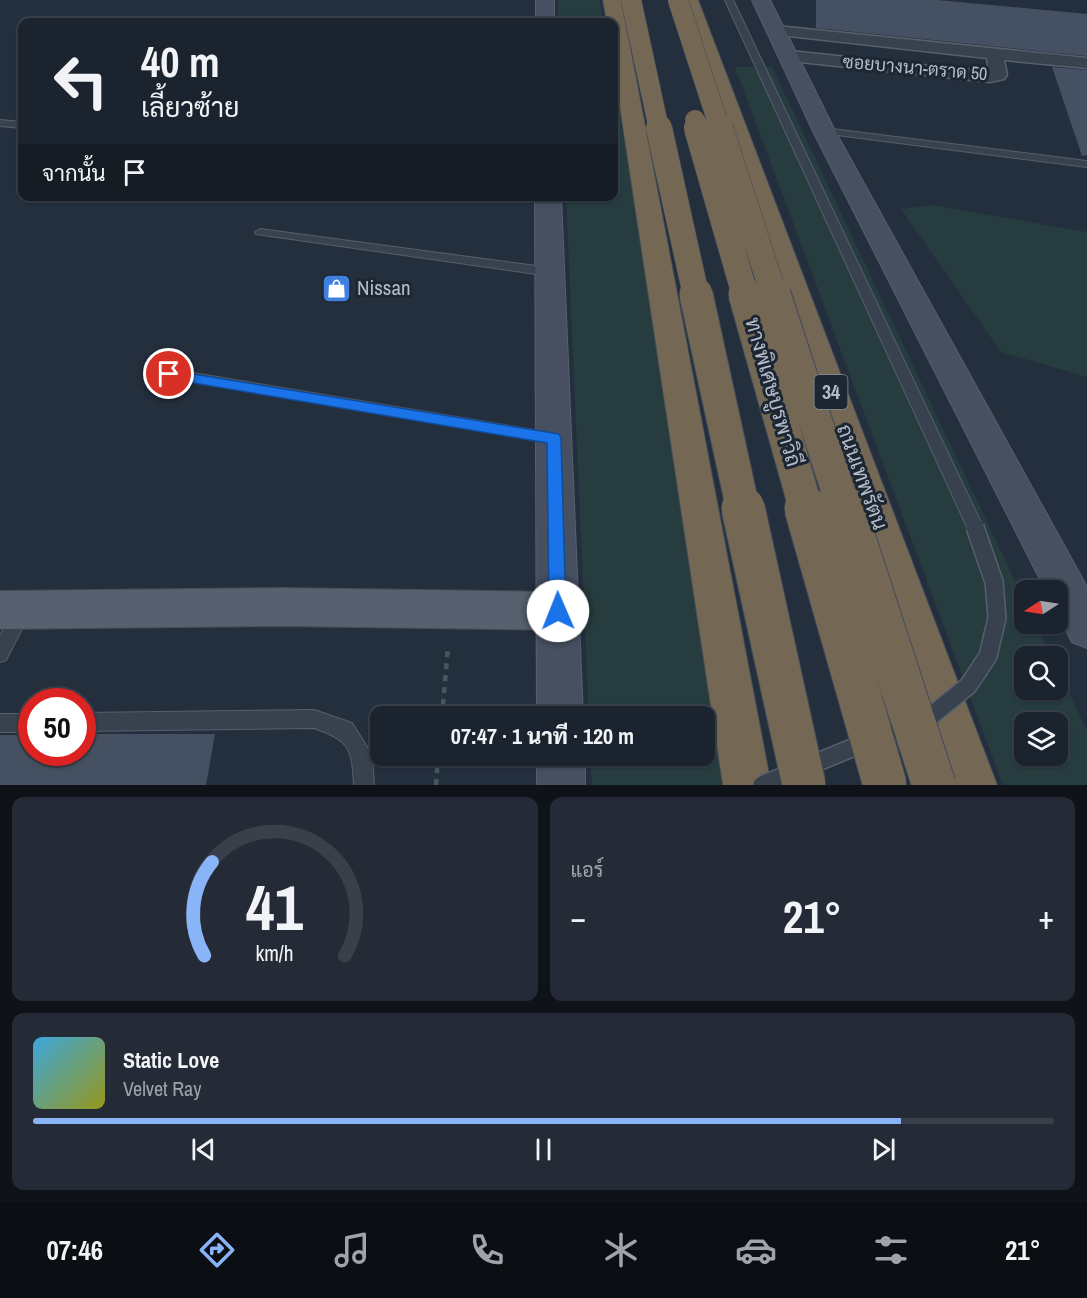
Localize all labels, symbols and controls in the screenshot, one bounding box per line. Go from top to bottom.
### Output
text: 40 m [141,34,220,90]
icon: left [42,42,120,120]
street label: ซอยบางนา-ตราด 50 [842,49,988,86]
text: เลี้ยวซ้าย [141,89,239,125]
icon: arrive [118,156,151,189]
text: จากนั้น [42,158,106,188]
shop icon: Nissan [320,272,352,304]
place label: Nissan [357,273,411,302]
street label: ทางพิเศษบูรพาวิถี [737,314,809,470]
pin [143,348,194,399]
icon: arrive [152,357,185,390]
road number: 34 [814,375,848,409]
street label: ถนนเทพรัตน [830,420,895,534]
position arrow [526,579,590,643]
north arrow [1014,580,1068,634]
map controls [1014,580,1068,766]
button: search [1014,646,1068,700]
speed limit sign: 50 [18,688,96,766]
button: layers [1014,712,1068,766]
text: 07:47 · 1 นาที · 120 m [451,721,634,751]
text: แอร์ [571,856,604,883]
text: 41 [246,865,304,949]
text: 21° [783,886,842,947]
text: − [571,895,586,939]
text: + [1038,895,1054,939]
text: km/h [256,939,294,968]
text: Static Love [123,1045,219,1075]
text: Velvet Ray [123,1075,201,1102]
icon: previous [187,1133,220,1166]
icon: pause [527,1133,560,1166]
icon: next [867,1133,900,1166]
icon: directions [196,1229,238,1271]
icon: music [331,1229,373,1271]
icon: phone [466,1229,508,1271]
icon: climate [600,1229,642,1271]
icon: car [735,1229,777,1271]
icon: filters [870,1229,912,1271]
text: 07:46 [46,1232,103,1268]
text: 21° [1005,1232,1041,1268]

